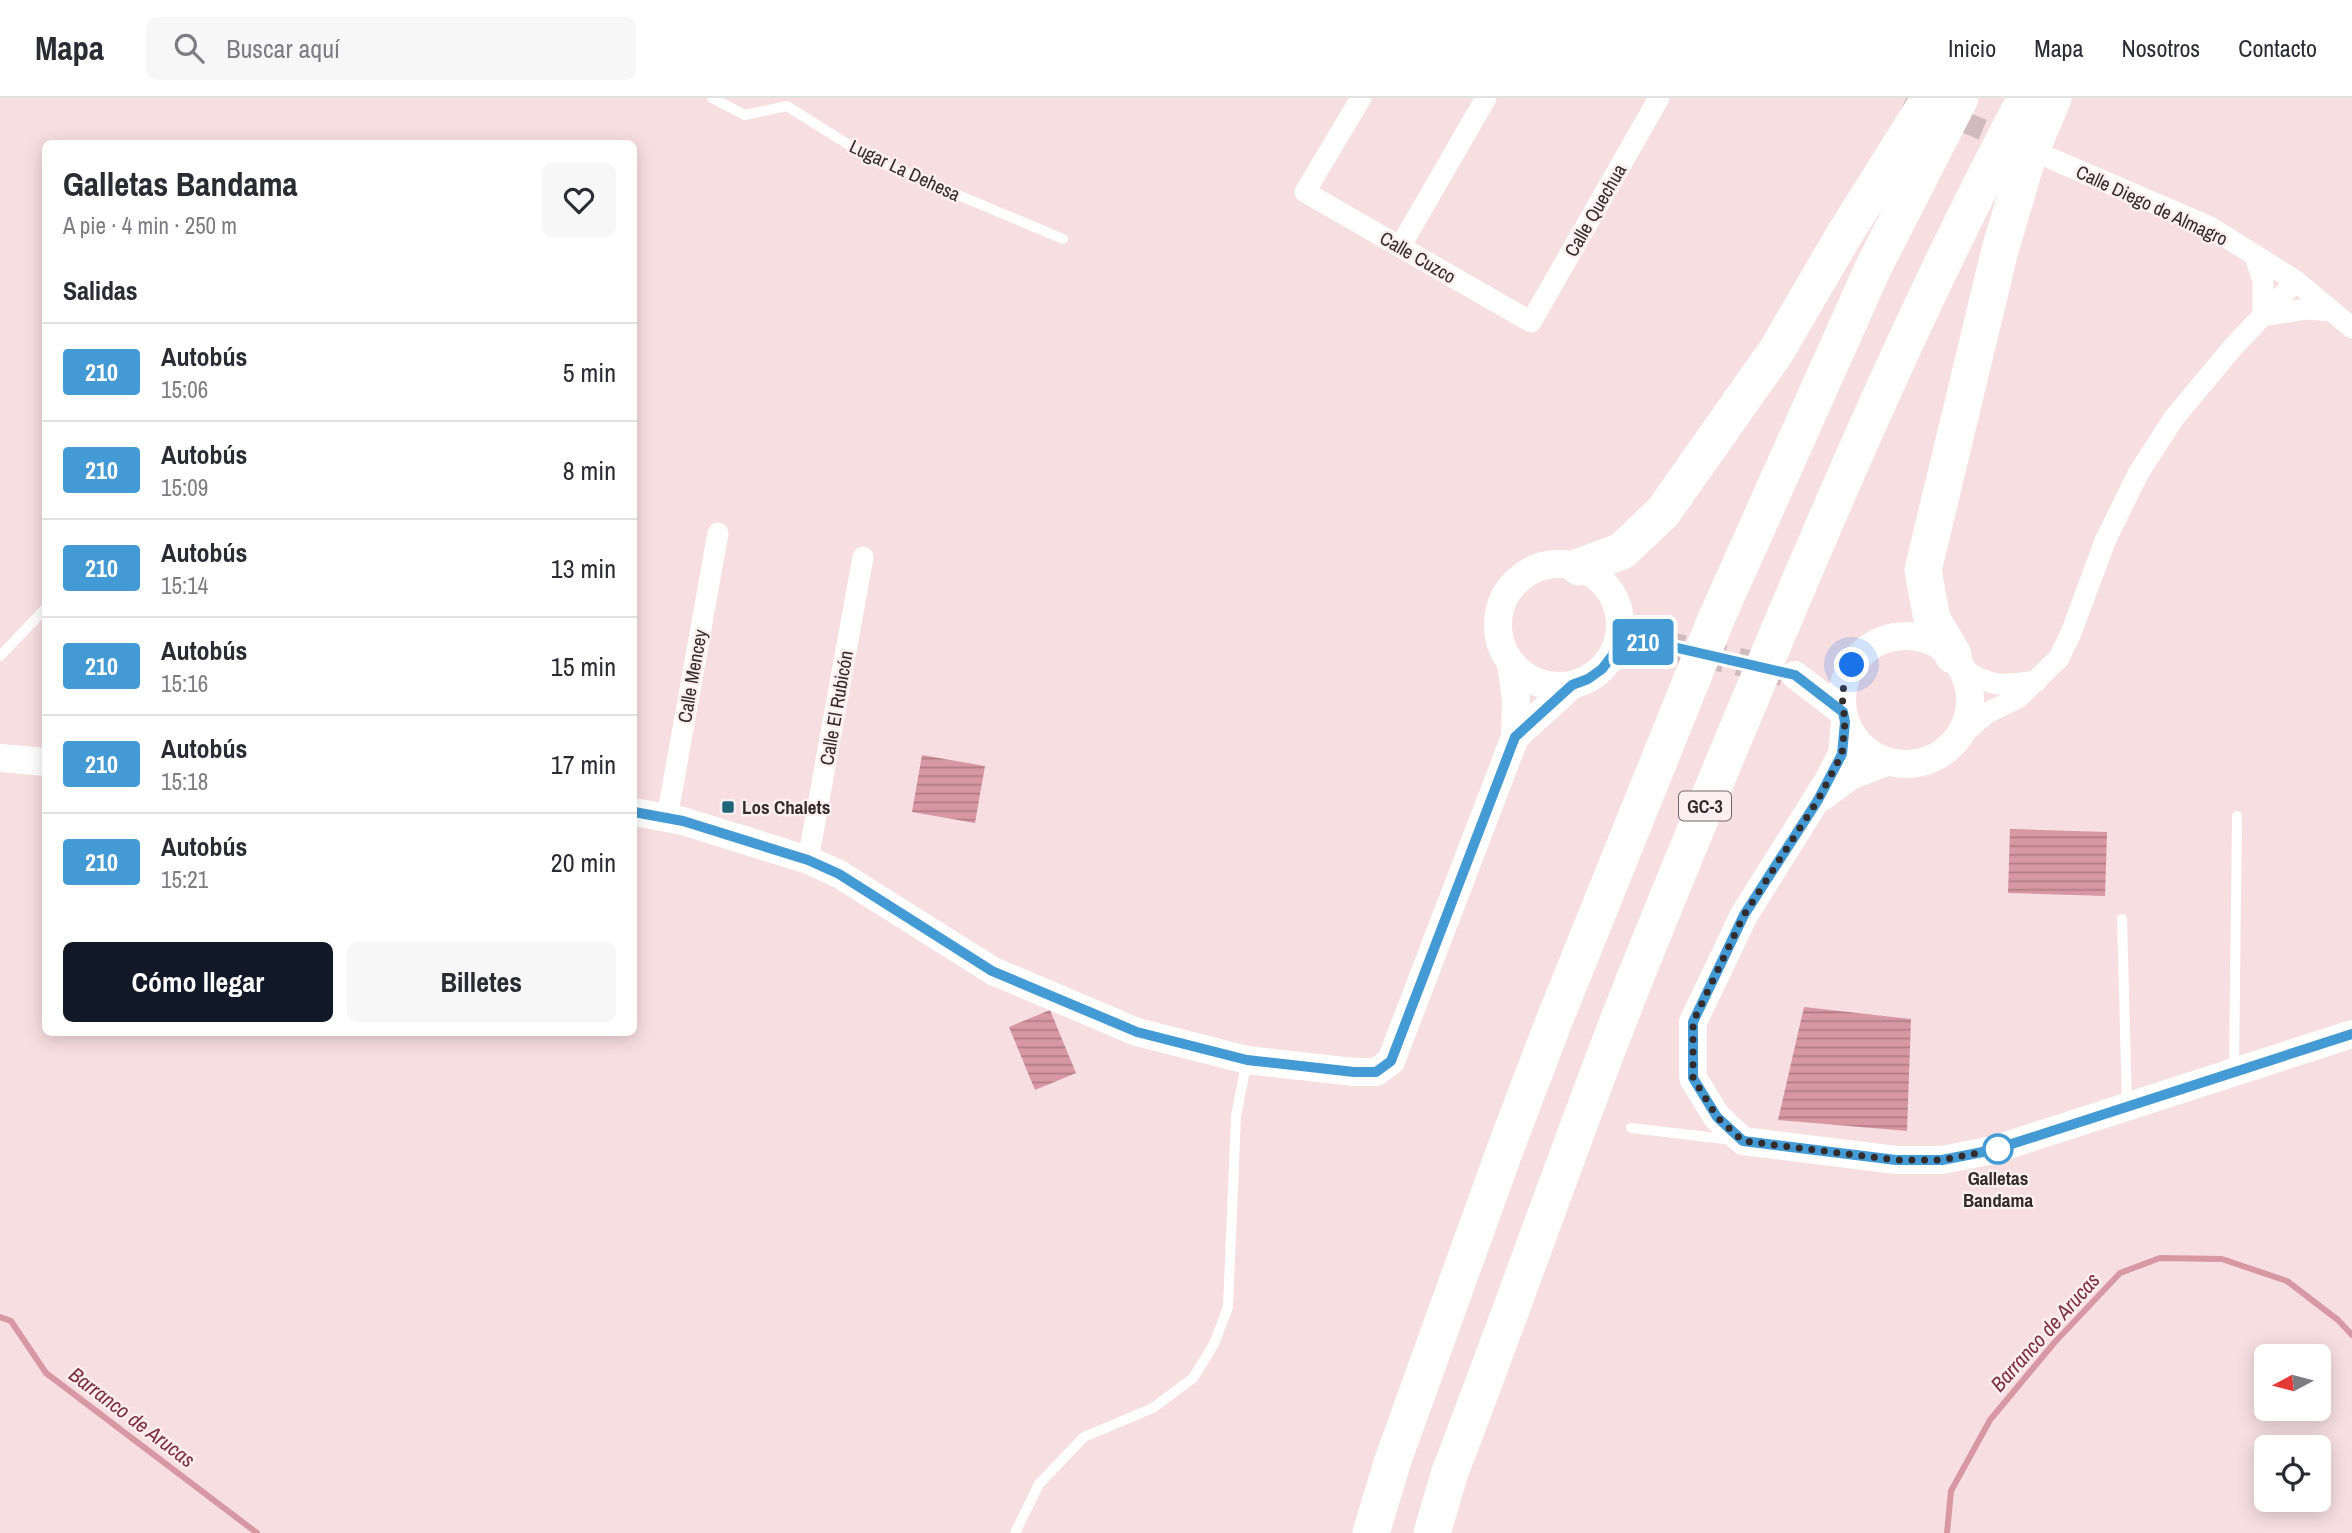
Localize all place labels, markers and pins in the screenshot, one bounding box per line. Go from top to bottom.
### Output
place label: Los Chalets [742,794,830,820]
marker: Los Chalets [720,799,736,815]
marker: Galletas Bandama [1983,1134,2013,1164]
place label: Galletas Bandama [1963,1165,2033,1213]

